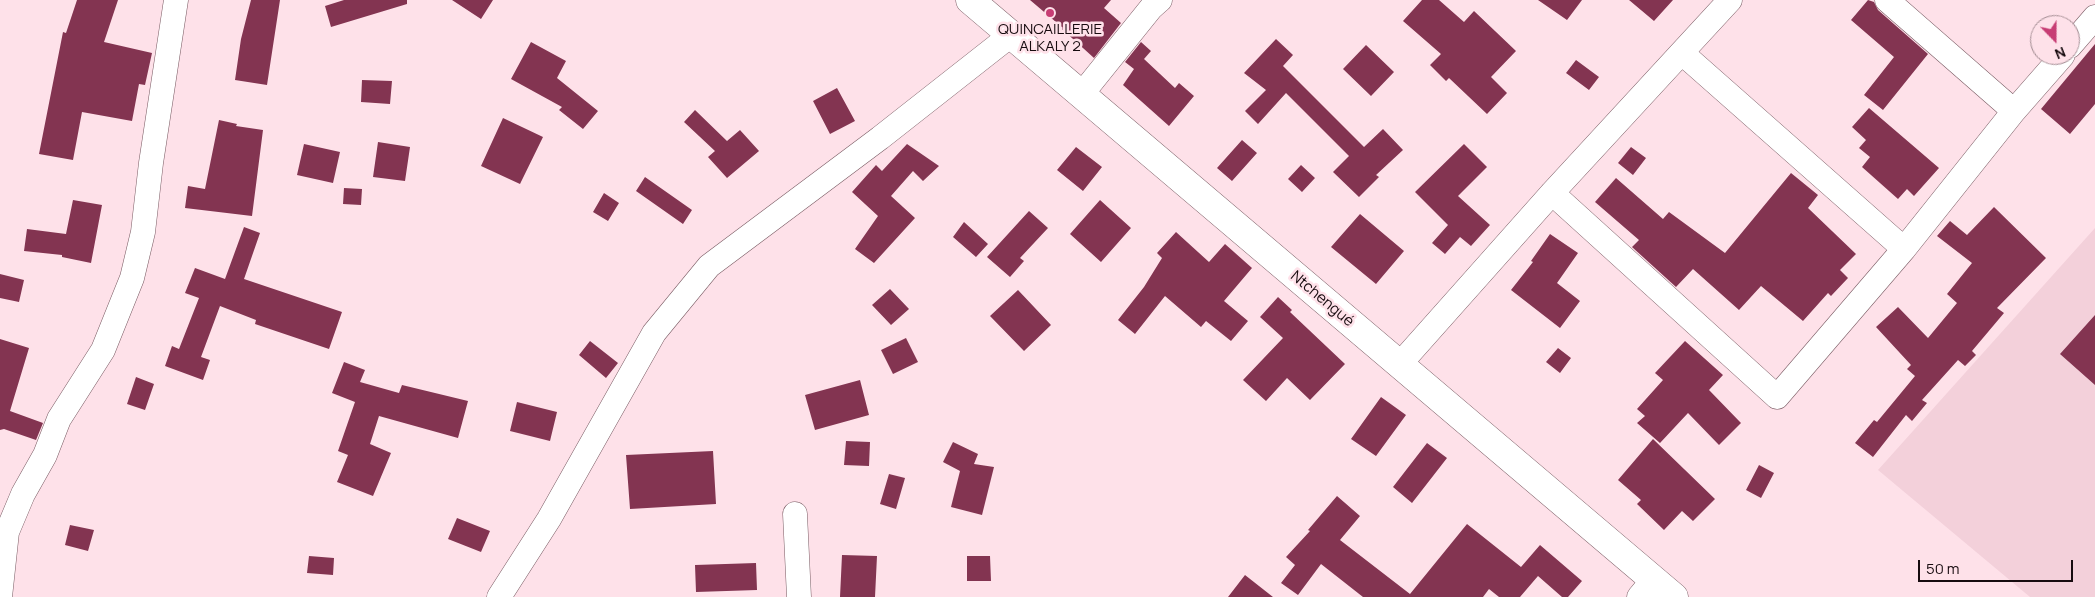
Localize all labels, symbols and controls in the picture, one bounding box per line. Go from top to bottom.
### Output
marker: QUINCAILLERIE ALKALY 2 [1044,7,1056,19]
north arrow [2030,15,2080,65]
place label: QUINCAILLERIE ALKALY 2 [998,21,1102,56]
text: N [2052,43,2069,64]
street label: Ntchengué [1287,267,1357,331]
scale bar [1920,550,2075,582]
text: 50 m [1926,558,1960,579]

